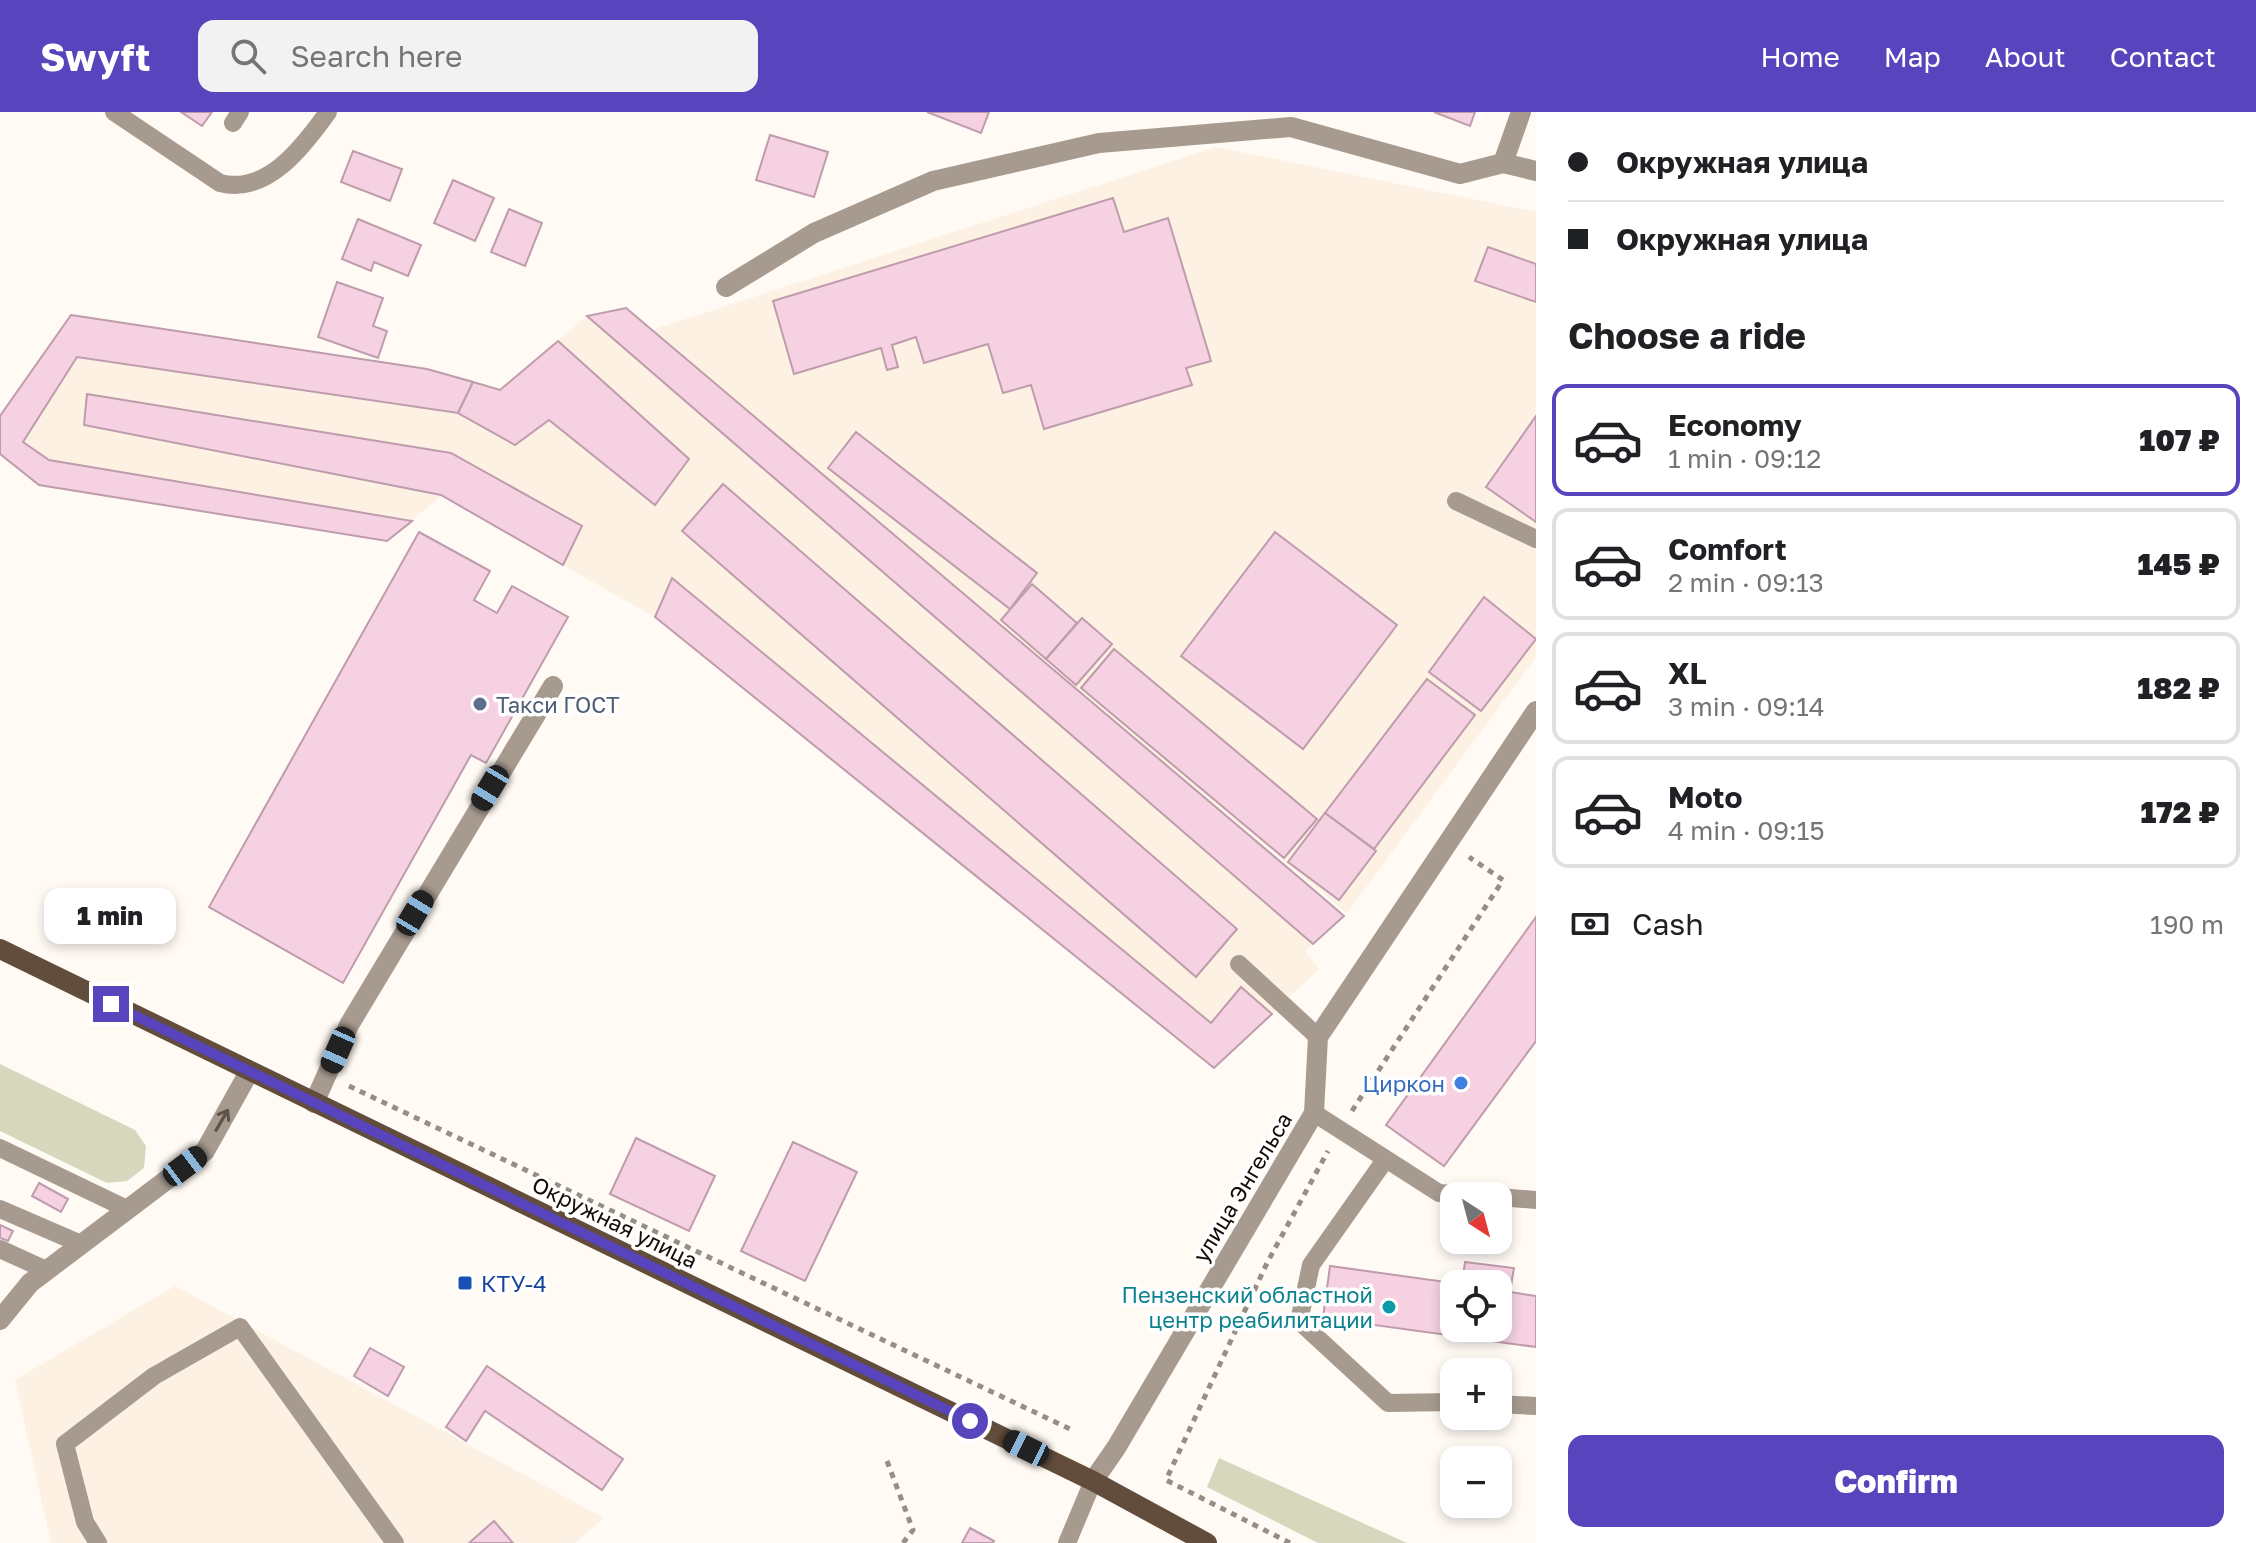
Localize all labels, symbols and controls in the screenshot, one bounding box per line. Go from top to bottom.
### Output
search box [198,20,758,92]
text: Swyft [40,34,150,79]
icon: search [226,34,270,78]
text: Search here [290,38,462,74]
text: Home [1761,40,1840,73]
text: Map [1884,40,1941,73]
text: About [1985,40,2066,73]
text: Contact [2110,40,2216,73]
text: Окружная улица [1616,144,1868,180]
text: Окружная улица [1616,221,1868,257]
text: Choose a ride [1568,314,1806,357]
icon: car [1572,404,1644,476]
text: Economy [1668,407,1802,443]
text: 107 ₽ [2139,422,2220,458]
text: 1 min · 09:12 [1668,443,1821,474]
icon: car [1572,528,1644,600]
text: Comfort [1668,531,1787,567]
text: 145 ₽ [2138,546,2220,582]
text: 2 min · 09:13 [1668,567,1824,598]
icon: car [1572,652,1644,724]
text: XL [1668,655,1707,691]
text: 182 ₽ [2137,670,2220,706]
place label: Такси ГОСТ [496,691,620,718]
text: 3 min · 09:14 [1668,691,1825,722]
marker: Такси ГОСТ [471,695,489,713]
car [467,761,513,815]
icon: car [1572,776,1644,848]
text: Moto [1668,779,1743,815]
text: 172 ₽ [2141,794,2220,830]
text: 4 min · 09:15 [1668,815,1824,846]
car [392,886,438,940]
callout: 1 min [45,888,177,944]
text: 1 min [77,900,143,931]
icon: cash [1568,902,1612,946]
text: Cash [1632,906,1704,942]
text: 190 m [2150,909,2224,940]
route end [93,986,129,1022]
car [317,1023,359,1077]
place label: Циркон [1362,1070,1445,1097]
marker: Циркон [1452,1074,1470,1092]
street label: улица Энгельса [1187,1107,1297,1267]
one-way arrow [215,1109,230,1133]
car [159,1142,211,1190]
street label: Окружная улица [528,1170,702,1274]
north arrow [1440,1182,1512,1254]
map controls [1440,1182,1512,1518]
place label: КТУ-4 [481,1270,547,1297]
button: locate [1440,1270,1512,1342]
marker: КТУ-4 [456,1274,474,1292]
place label: Пензенский областной центр реабилитации [1121,1281,1373,1333]
marker: Пензенский областной центр реабилитации [1380,1298,1398,1316]
button: + [1440,1358,1512,1430]
route start [952,1403,988,1439]
car [999,1427,1053,1469]
button: Confirm [1568,1435,2224,1527]
button: − [1440,1446,1512,1518]

